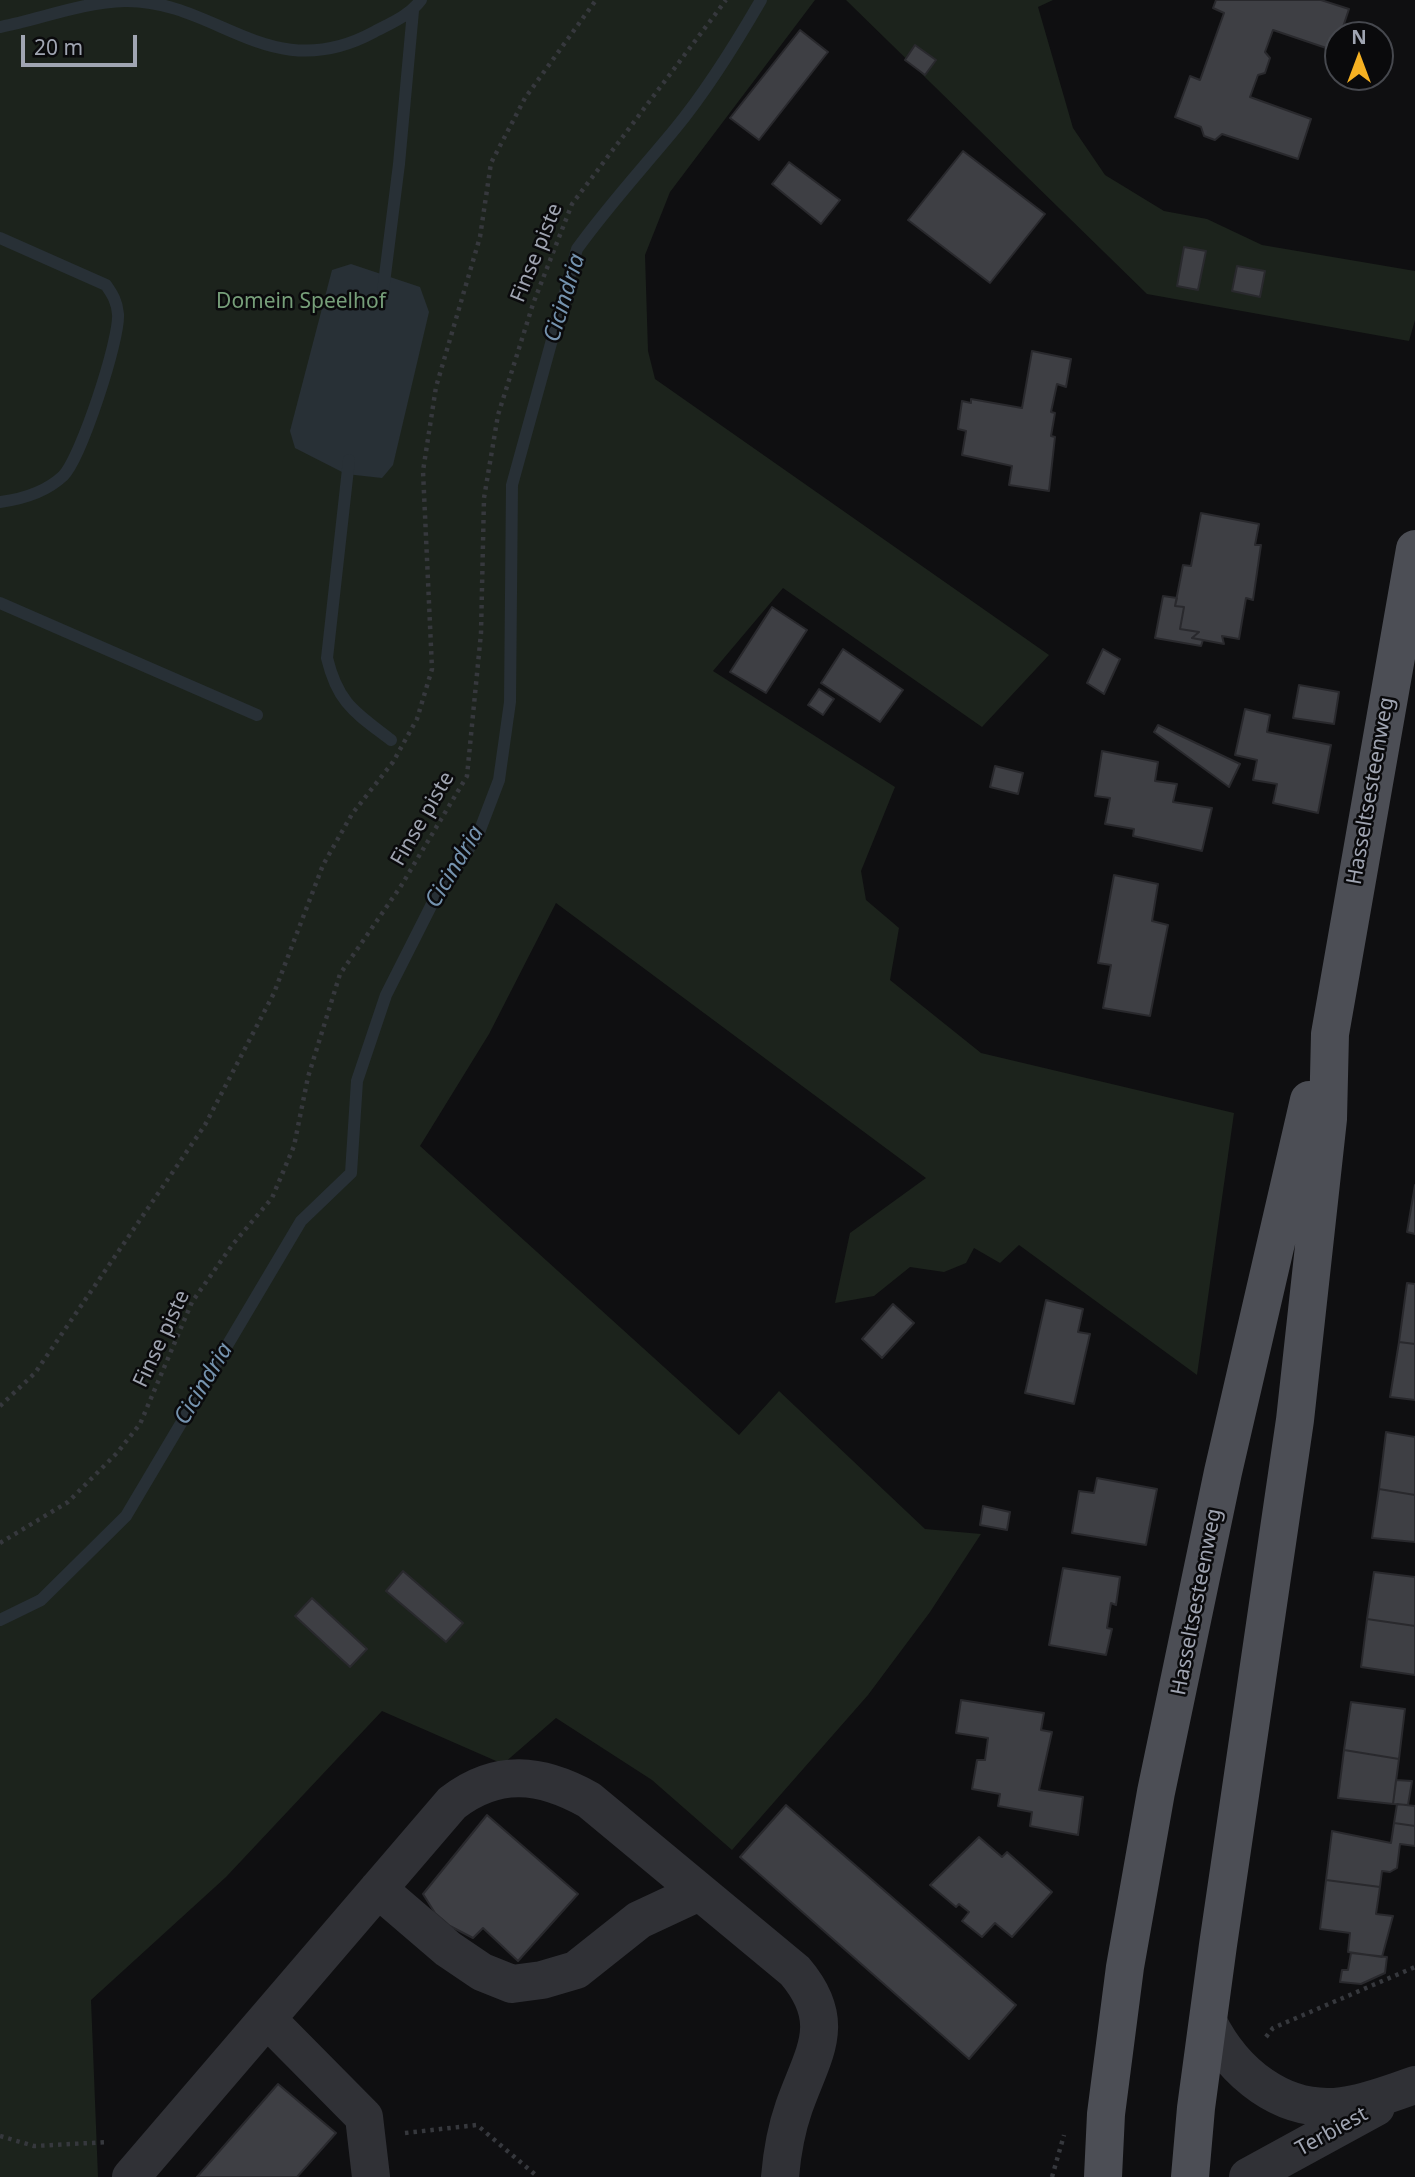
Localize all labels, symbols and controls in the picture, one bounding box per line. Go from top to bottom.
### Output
scale bar [24,21,140,65]
north arrow [1324,21,1394,91]
text: N [1351,24,1367,50]
text: 20 m [34,33,83,61]
street label: Finse piste [506,200,568,306]
water label: Cicindria [539,251,591,345]
park label: Domein Speelhof [216,289,386,315]
street label: Hasseltsesteenweg [1342,695,1400,887]
street label: Finse piste [386,767,460,871]
water label: Cicindria [420,821,490,913]
street label: Finse piste [129,1286,195,1392]
water label: Cicindria [169,1338,239,1430]
street label: Hasseltsesteenweg [1167,1506,1227,1698]
street label: Terbiest [1292,2102,1372,2162]

